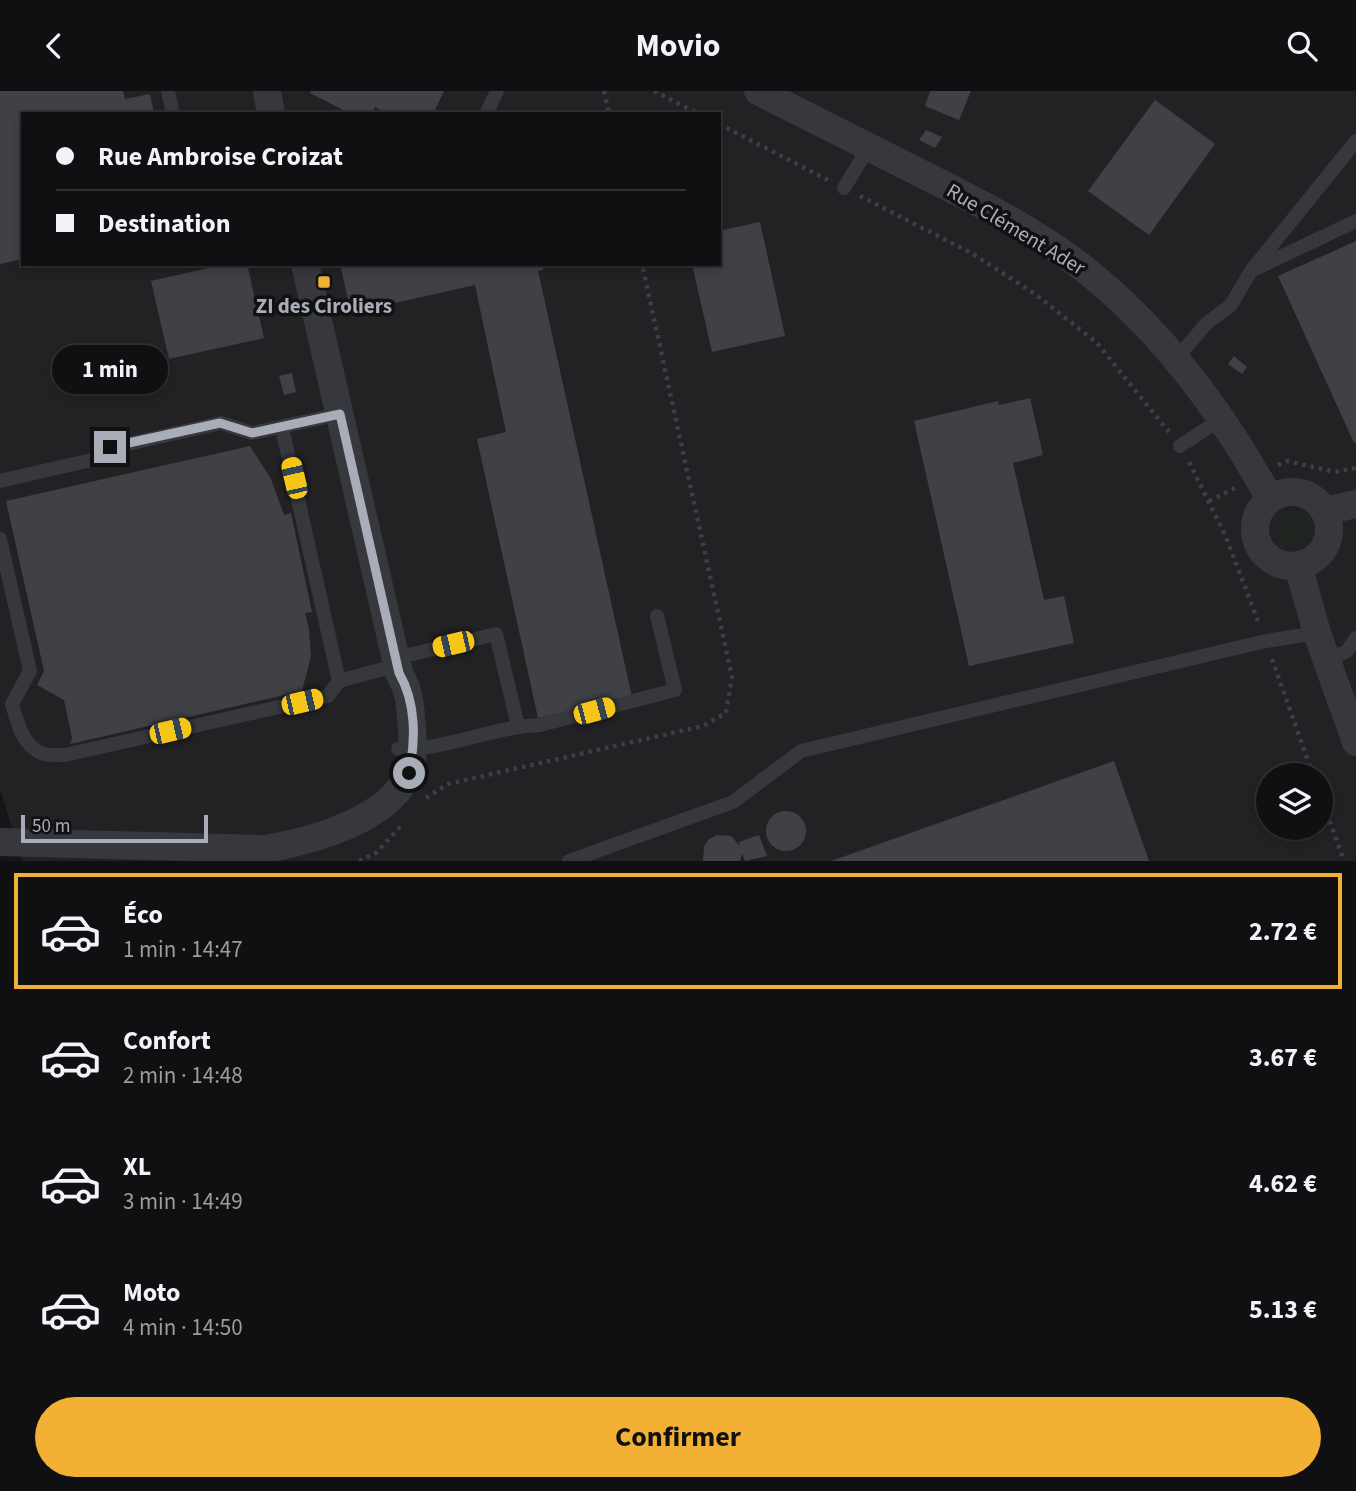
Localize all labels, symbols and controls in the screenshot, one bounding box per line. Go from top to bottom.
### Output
text: Movio [635,23,721,69]
icon: back [35,27,73,65]
icon: search [1283,27,1321,65]
text: Rue Ambroise Croizat [98,138,343,175]
street label: Rue Clément Ader [941,176,1092,283]
text: Destination [98,205,231,242]
marker: ZI des Ciroliers [316,274,332,290]
place label: ZI des Ciroliers [256,291,392,321]
callout: 1 min [52,345,168,395]
text: 1 min [82,353,138,386]
route end [94,431,126,463]
car [280,455,309,501]
car [431,629,476,659]
car [280,687,325,717]
car [571,695,618,727]
car [148,716,193,746]
route start [393,757,425,789]
map controls [1256,763,1333,840]
button: layers [1256,763,1333,840]
scale bar [21,812,208,844]
text: 50 m [32,813,70,840]
text: Éco [123,896,163,933]
icon: car [39,900,102,963]
text: 2.72 € [1249,913,1317,950]
text: 1 min · 14:47 [123,933,243,966]
text: Confort [123,1022,211,1059]
icon: car [39,1026,102,1089]
text: 3.67 € [1249,1039,1317,1076]
text: 2 min · 14:48 [123,1059,243,1092]
text: XL [123,1148,151,1185]
icon: car [39,1152,102,1215]
text: 4.62 € [1249,1165,1317,1202]
text: 3 min · 14:49 [123,1185,243,1218]
text: Moto [123,1274,180,1311]
icon: car [39,1278,102,1341]
text: 5.13 € [1249,1291,1317,1328]
text: 4 min · 14:50 [123,1311,243,1344]
button: Confirmer [35,1397,1321,1477]

